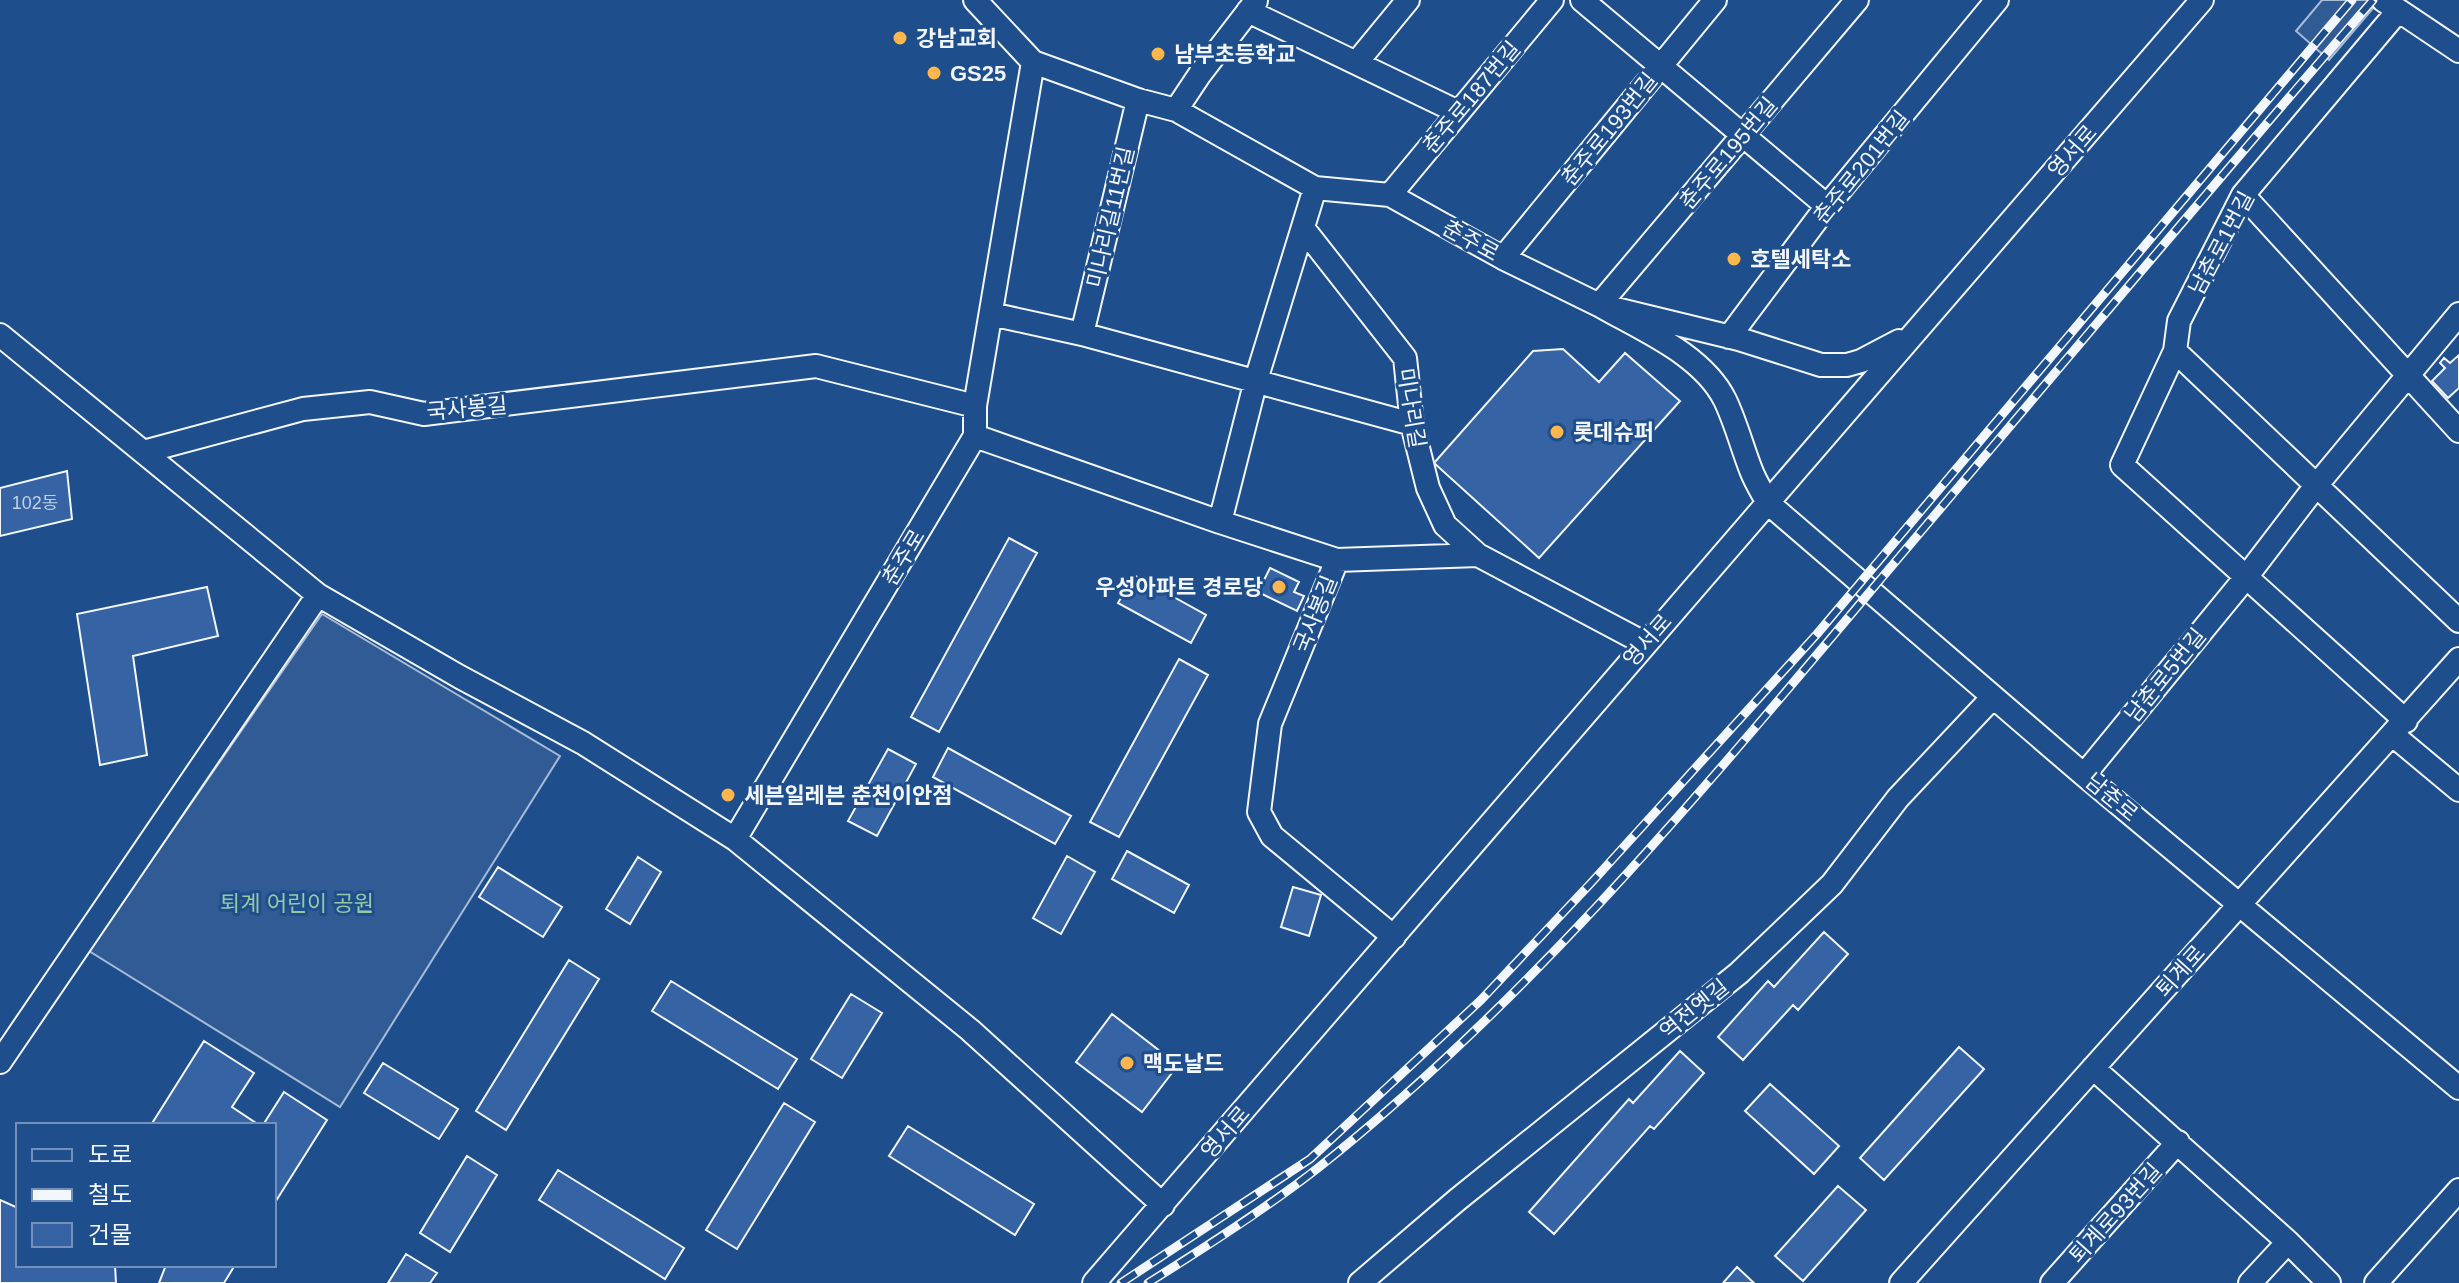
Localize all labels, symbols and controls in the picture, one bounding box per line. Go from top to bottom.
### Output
place label: 강남교회 [916,26,997,51]
marker: 강남교회 [891,29,909,47]
street label: 춘주로187번길 [1417,36,1525,158]
place label: 남부초등학교 [1174,42,1295,67]
marker: 남부초등학교 [1149,45,1167,63]
place label: GS25 [950,61,1006,86]
marker: GS25 [925,64,943,82]
street label: 춘주로193번길 [1556,68,1663,191]
street label: 춘주로195번길 [1674,92,1782,214]
street label: 춘주로201번길 [1808,106,1915,229]
street label: 영서로 [2043,120,2102,182]
street label: 미나리길11번길 [1082,144,1139,290]
street label: 남춘로1번길 [2184,187,2259,299]
street label: 춘주로 [1438,215,1503,266]
place label: 호텔세탁소 [1750,247,1851,272]
marker: 호텔세탁소 [1725,250,1743,268]
street label: 미나리길 [1393,366,1430,450]
street label: 국사봉길 [426,393,508,424]
place label: 롯데슈퍼 [1573,420,1654,445]
marker: 롯데슈퍼 [1548,423,1566,441]
house number: 102동 [12,493,58,513]
street label: 춘주로 [877,525,930,590]
street label: 국사봉길 [1289,572,1342,656]
place label: 우성아파트 경로당 [1095,575,1263,600]
marker: 우성아파트 경로당 [1270,578,1288,596]
street label: 영서로 [1618,609,1677,671]
street label: 남춘로5번길 [2120,623,2211,727]
street label: 남춘로 [2080,768,2143,826]
place label: 세븐일레븐 춘천이안점 [744,783,953,808]
marker: 세븐일레븐 춘천이안점 [719,786,737,804]
park label: 퇴계 어린이 공원 [220,891,374,916]
street label: 퇴계로 [2151,940,2210,1002]
street label: 역전옛길 [1655,974,1734,1045]
place label: 맥도날드 [1143,1051,1224,1076]
marker: 맥도날드 [1118,1054,1136,1072]
street label: 영서로 [1196,1101,1255,1163]
legend [16,1123,276,1267]
text: 도로 [88,1141,132,1168]
street label: 퇴계로93번길 [2064,1158,2167,1268]
text: 철도 [88,1181,132,1208]
text: 건물 [88,1221,132,1248]

